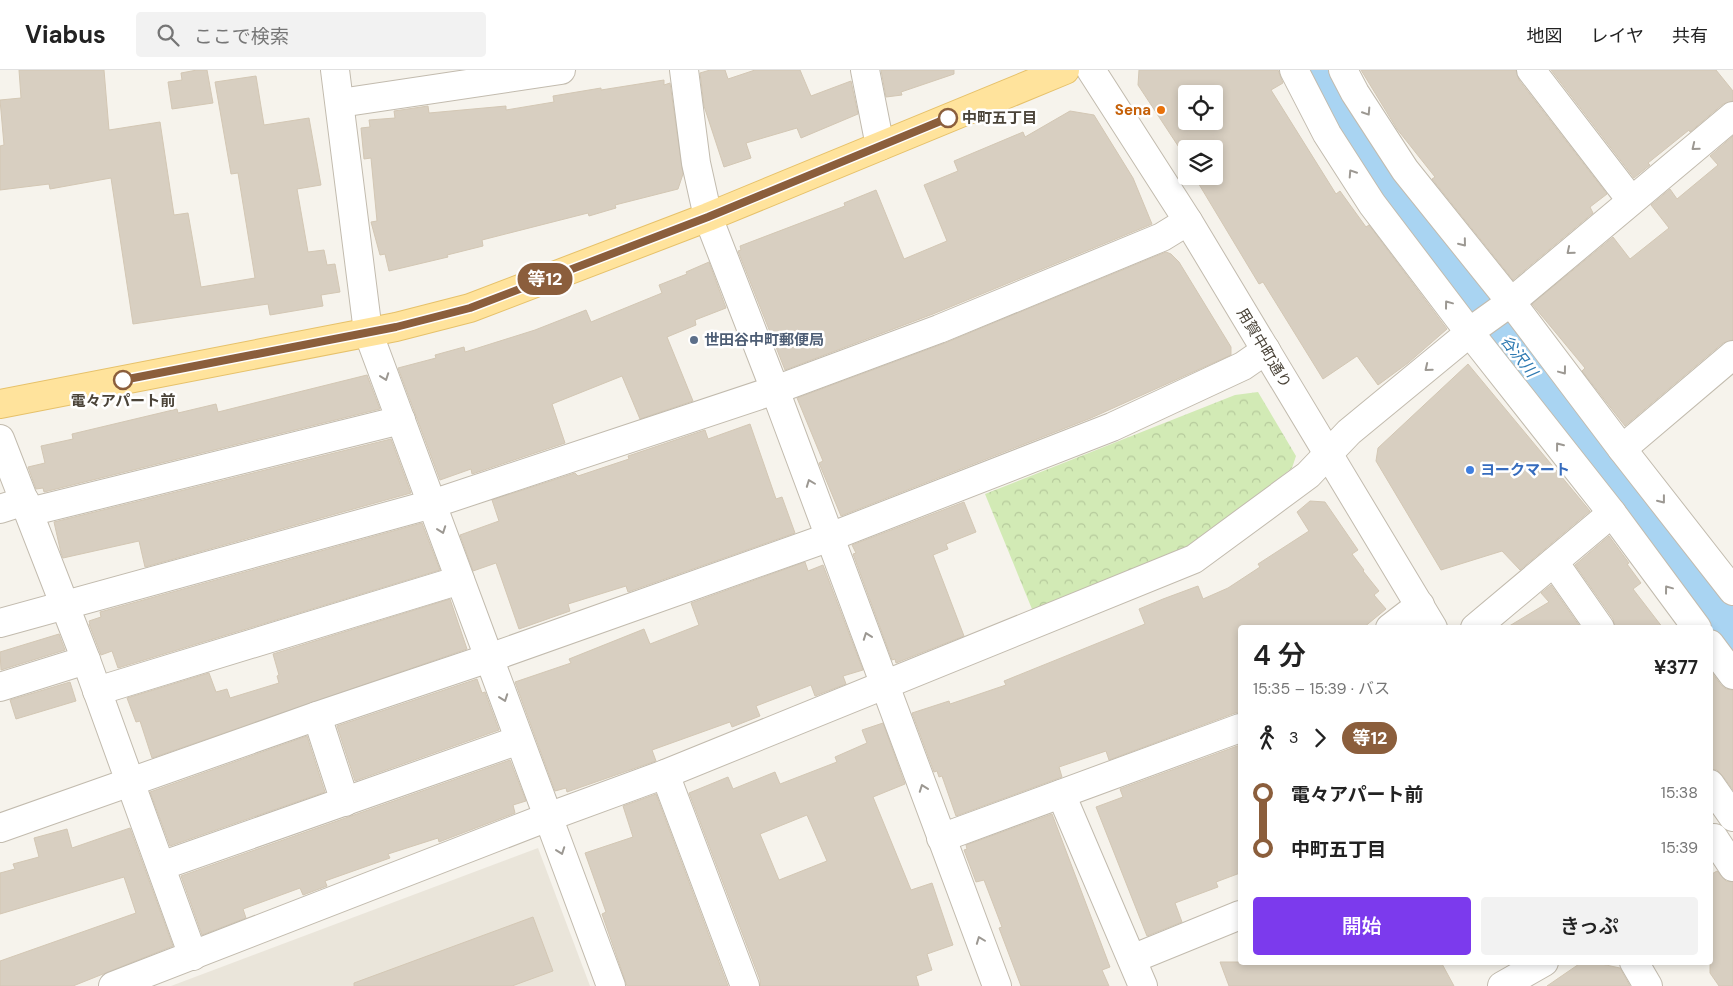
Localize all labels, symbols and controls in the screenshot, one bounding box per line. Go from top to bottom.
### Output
search box [136,12,486,57]
text: Viabus [25,19,106,50]
icon: search [154,21,182,49]
text: ここで検索 [194,24,289,49]
text: 地図 [1527,24,1563,48]
text: レイヤ [1591,24,1644,48]
text: 共有 [1672,24,1708,48]
map controls [1178,85,1223,185]
button: locate [1178,85,1223,130]
place label: Sena [1115,100,1151,120]
marker: Sena [1155,104,1167,116]
one-way arrow [1361,107,1371,116]
marker: 中町五丁目 [938,108,958,128]
place label: 中町五丁目 [962,108,1037,128]
button: layers [1178,140,1223,185]
one-way arrow [1692,141,1701,150]
one-way arrow [1349,169,1358,178]
one-way arrow [1458,237,1466,246]
one-way arrow [1567,245,1576,254]
line badge: 等12 [516,263,574,295]
text: 等12 [528,267,562,291]
one-way arrow [1445,300,1454,310]
street label: 用賀中町通り [1232,304,1296,392]
place label: 世田谷中町郵便局 [704,330,824,350]
water label: 谷沢川 [1496,331,1543,383]
marker: 世田谷中町郵便局 [688,334,700,346]
one-way arrow [1425,362,1434,370]
one-way arrow [1557,365,1566,375]
marker: 電々アパート前 [113,370,133,390]
one-way arrow [379,373,389,381]
place label: 電々アパート前 [71,391,175,411]
one-way arrow [1556,443,1564,452]
place label: ヨークマート [1480,460,1570,480]
marker: ヨークマート [1464,464,1476,476]
one-way arrow [806,480,816,488]
one-way arrow [1656,494,1664,503]
one-way arrow [436,525,446,533]
one-way arrow [1665,585,1674,595]
one-way arrow [862,632,873,641]
text: 4 分 [1253,637,1306,674]
text: ¥377 [1654,655,1698,680]
text: 15:35 – 15:39 · バス [1253,678,1390,699]
one-way arrow [498,694,508,702]
icon: walk [1253,724,1281,752]
icon: forward [1306,724,1334,752]
text: 等12 [1352,726,1387,750]
text: 3 [1289,727,1298,748]
text: 電々アパート前 [1291,782,1424,807]
text: 15:38 [1661,782,1698,803]
one-way arrow [919,784,929,793]
text: 中町五丁目 [1291,837,1386,862]
text: 15:39 [1661,837,1698,858]
one-way arrow [555,846,565,855]
button: 開始 [1253,897,1471,955]
button: きっぷ [1481,897,1698,955]
one-way arrow [975,937,985,945]

